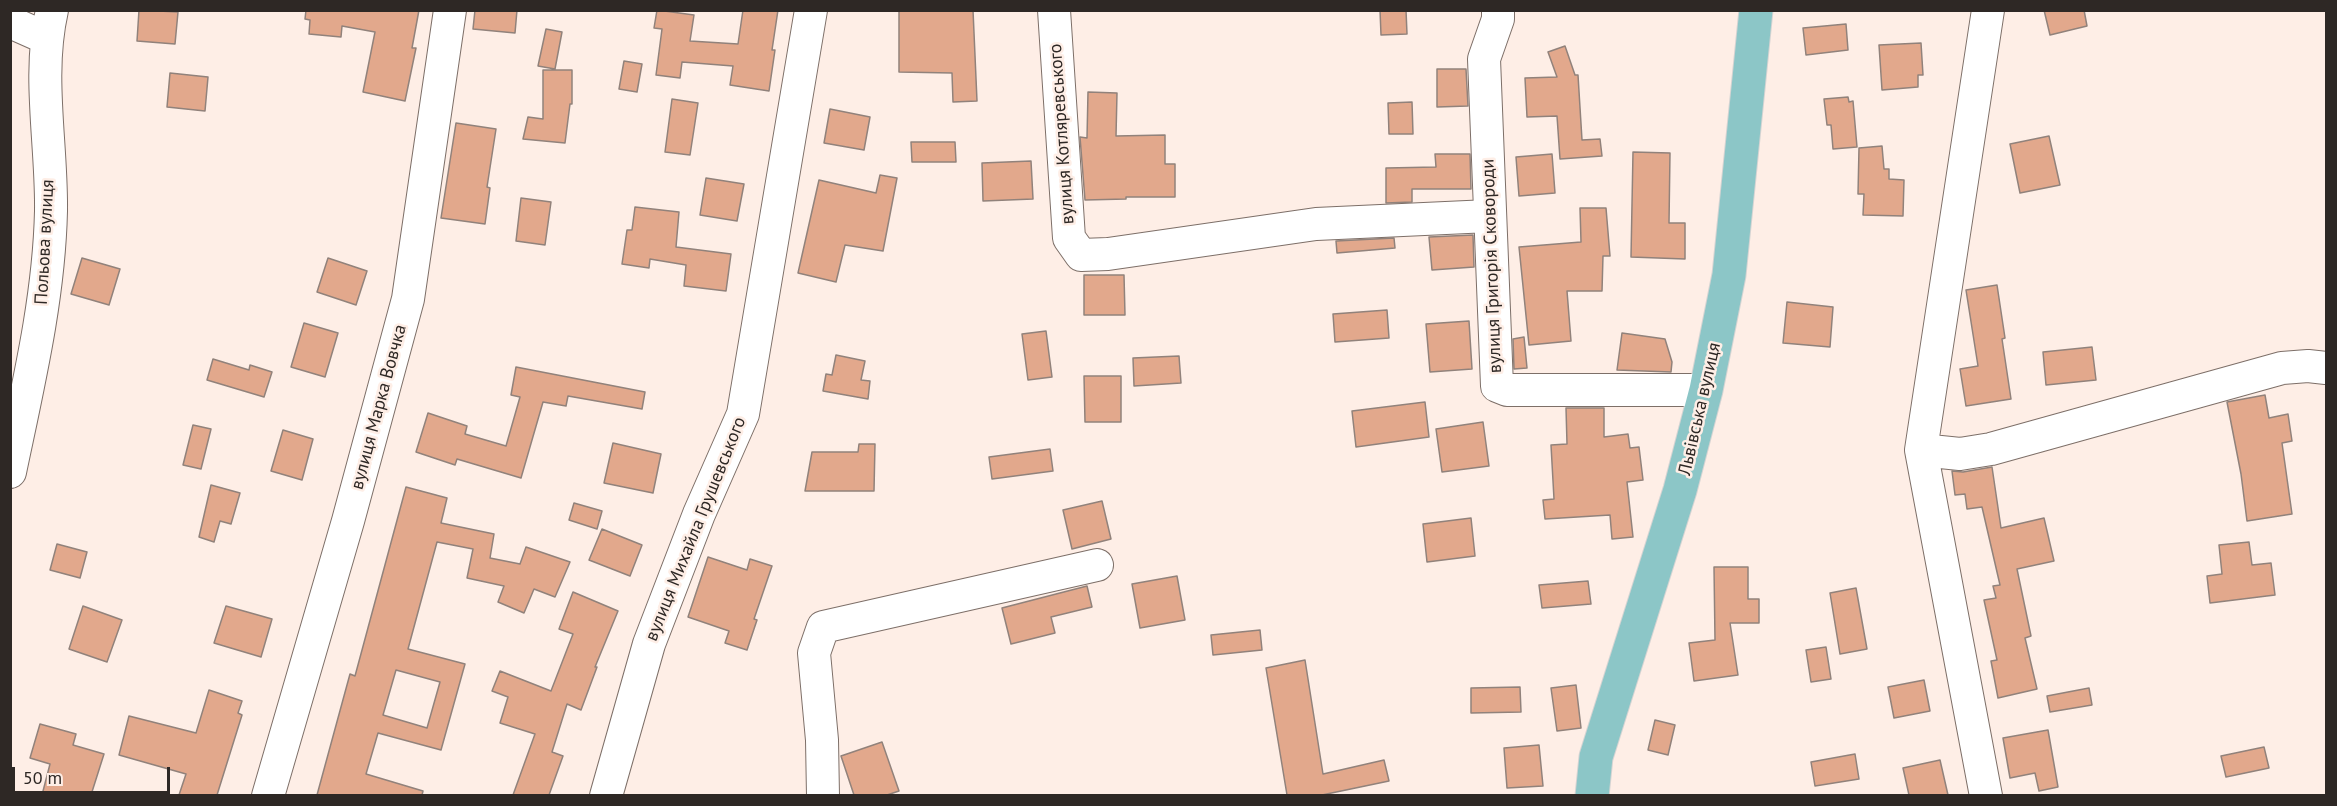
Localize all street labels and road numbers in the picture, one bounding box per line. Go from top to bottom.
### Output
street label: вулиця Котляревського [1045,43,1079,225]
street label: вулиця Григорія Сковороди [1477,158,1507,374]
street label: Польова вулиця [31,179,59,305]
street label: вулиця Марка Вовчка [347,322,411,492]
street label: Львівська вулиця [1674,341,1726,477]
street label: вулиця Михайла Грушевського [641,414,751,644]

